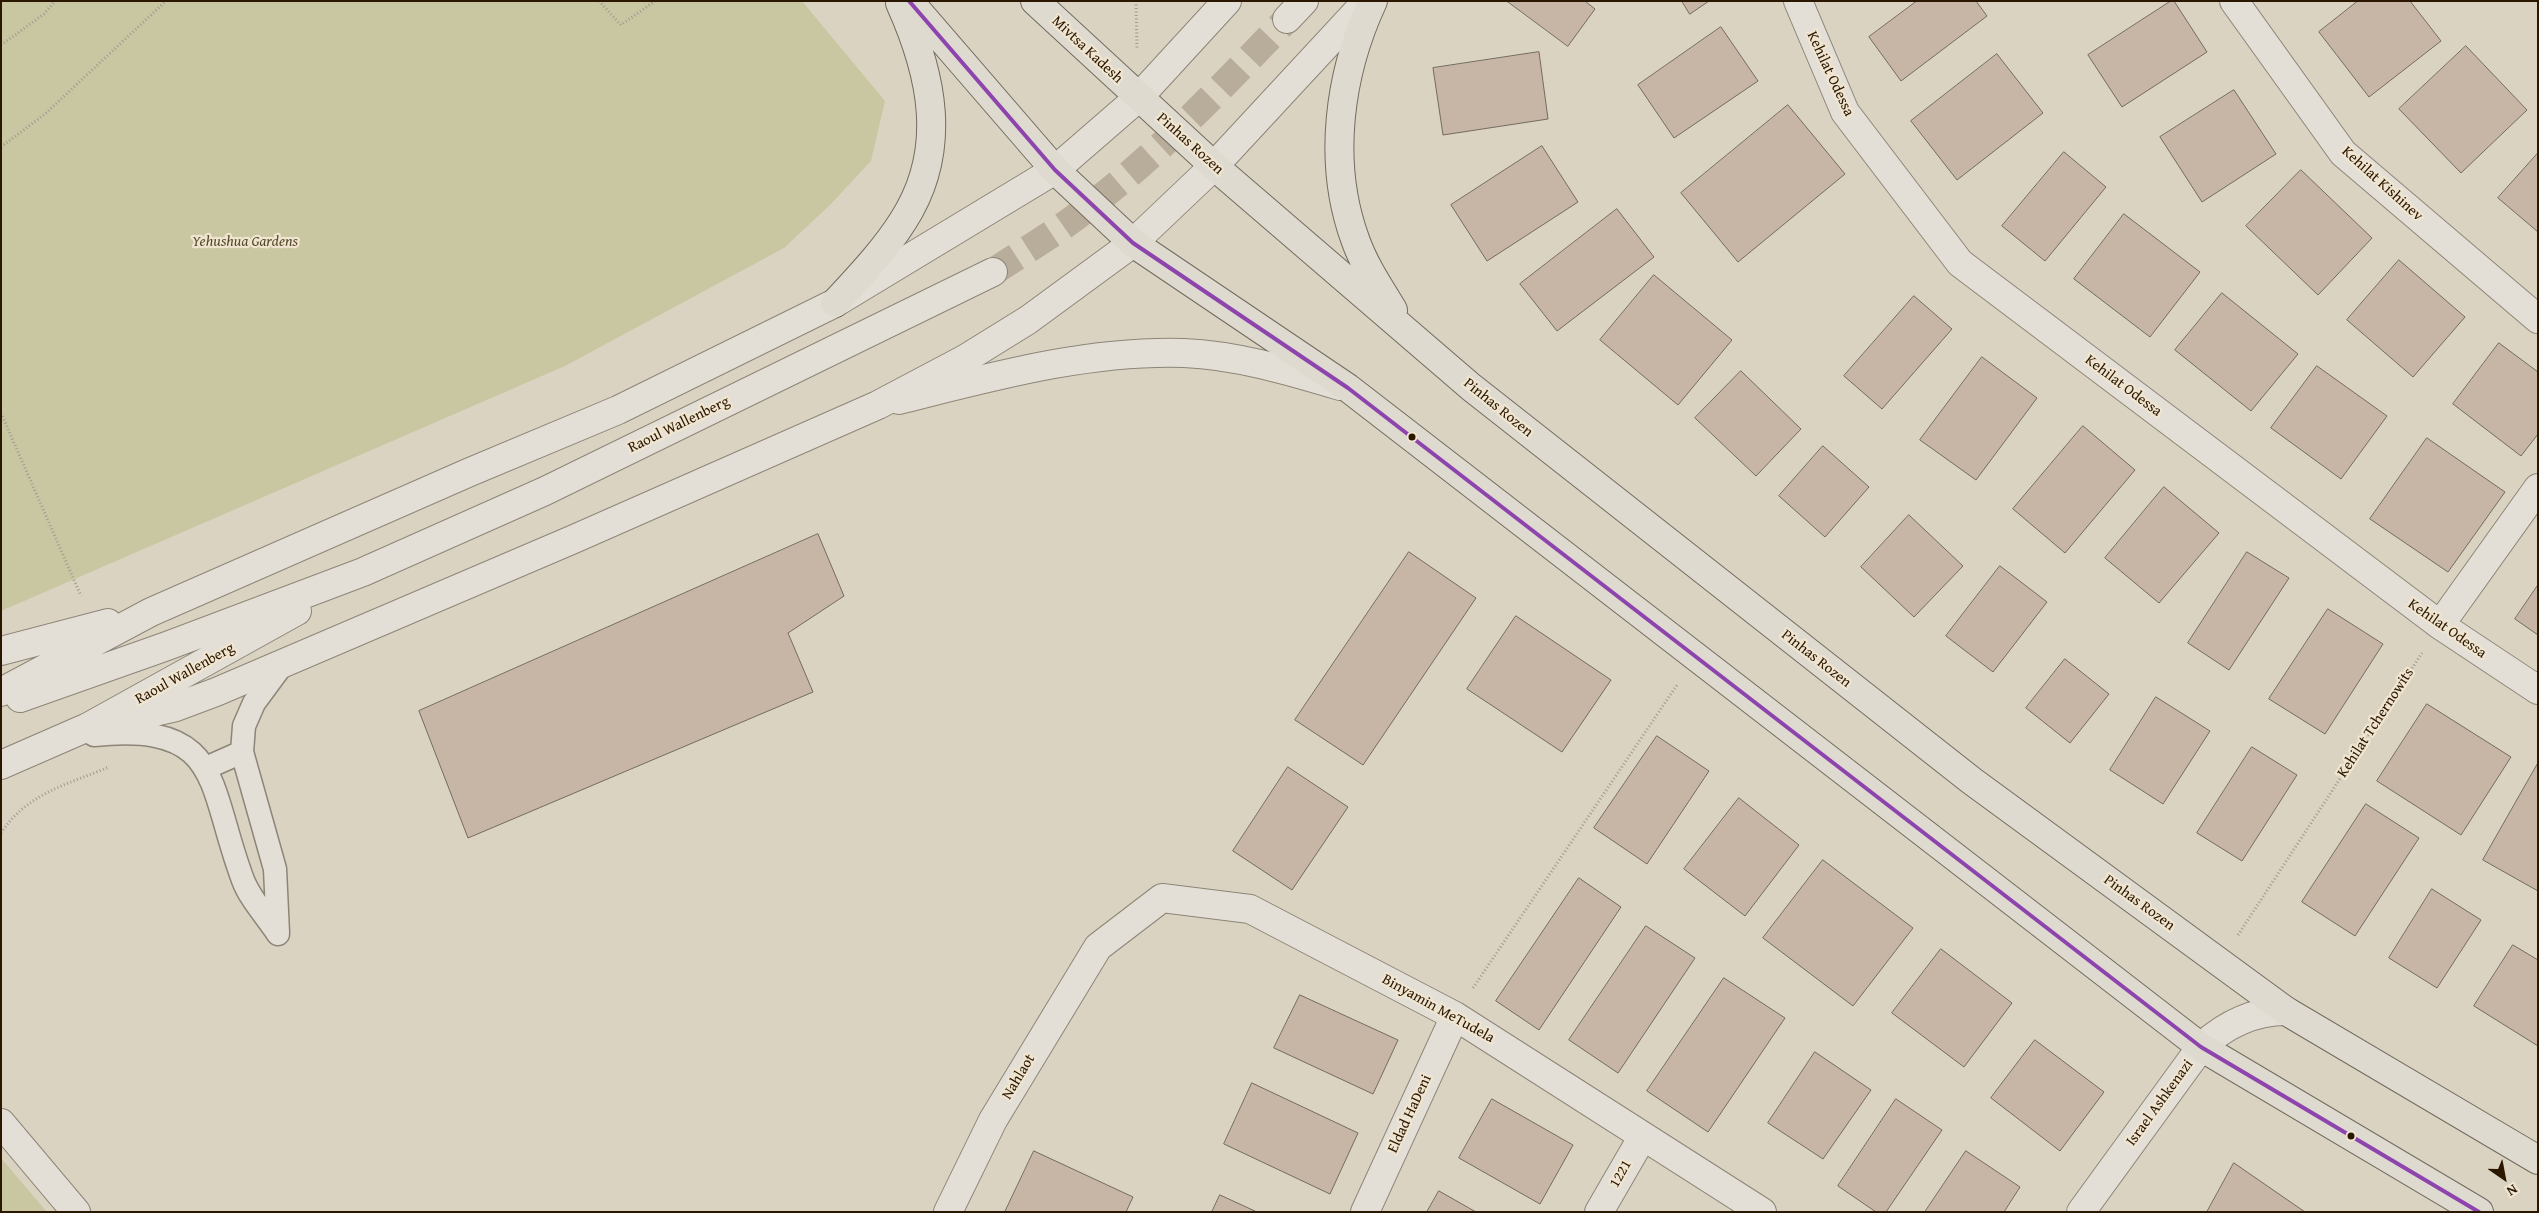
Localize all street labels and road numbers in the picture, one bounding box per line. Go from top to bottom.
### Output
street label: Mivtsa Kadesh [1048,12,1126,88]
street label: Kehilat Odessa [1802,29,1858,119]
street label: Pinhas Rozen [1153,109,1227,179]
street label: Kehilat Kishinev [2338,143,2426,225]
street label: Kehilat Odessa [2081,351,2165,421]
street label: Pinhas Rozen [1460,375,1536,441]
street label: Raoul Wallenberg [625,393,733,457]
street label: Kehilat Odessa [2404,595,2490,663]
street label: Pinhas Rozen [1777,626,1855,692]
street label: Raoul Wallenberg [132,639,238,709]
street label: Kehilat Tchernowits [2334,665,2418,781]
street label: Pinhas Rozen [2100,871,2178,935]
street label: Binyamin MeTudela [1379,971,1497,1047]
street label: Nahlaot [999,1051,1039,1103]
street label: Israel Ashkenazi [2123,1056,2197,1150]
street label: Eldad HaDeni [1384,1072,1436,1156]
street label: 1221 [1606,1157,1636,1191]

